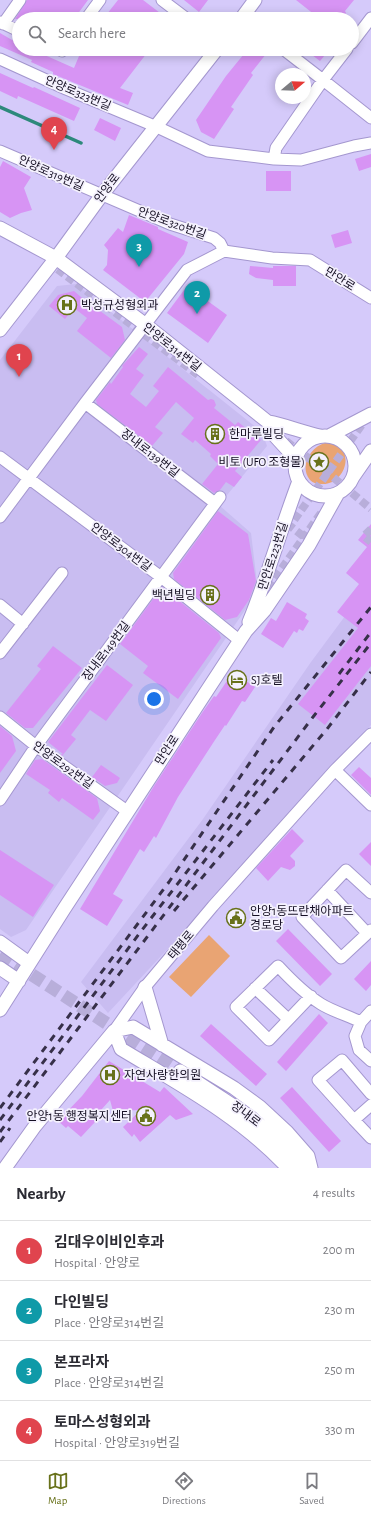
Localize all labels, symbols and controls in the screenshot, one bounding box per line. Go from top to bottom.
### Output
search box [12,12,359,56]
icon: search [26,23,48,45]
text: Search here [58,26,126,41]
north arrow [275,68,311,104]
street label: 안양로323번길 [43,74,113,112]
pin: 4 [41,117,67,150]
street label: 안양로319번길 [17,153,85,193]
street label: 안양로 [92,171,122,205]
street label: 안양로320번길 [136,205,208,241]
pin: 3 [126,234,152,267]
street label: 만안로 [323,265,357,293]
pin: 2 [184,281,210,314]
hospital icon: 박성규성형외과 [56,294,78,316]
place label: 박성규성형외과 [81,299,158,311]
street label: 안양로314번길 [141,321,203,373]
pin: 1 [6,344,32,377]
building icon: 한마루빌딩 [204,423,226,445]
street label: 장내로139번길 [119,427,181,479]
place label: 한마루빌딩 [229,428,284,440]
place icon: 비토 (UFO 조형물) [308,451,330,473]
place label: 비토 (UFO 조형물) [218,456,305,468]
street label: 안양로304번길 [89,520,153,574]
street label: 만안로223번길 [256,520,290,592]
building icon: 백년빌딩 [199,584,221,606]
place label: 백년빌딩 [152,589,196,601]
street label: 장내로149번길 [80,619,132,683]
hotel icon: SJ호텔 [226,669,248,691]
place label: SJ호텔 [251,674,282,686]
your location [144,689,164,709]
street label: 만안로 [153,733,181,767]
street label: 안양로292번길 [30,739,96,791]
place label: 안양1동뜨란채아파트 경로당 [250,905,354,931]
public building icon: 안양1동뜨란채아파트 경로당 [225,907,247,929]
street label: 태평로 [166,928,196,962]
hospital icon: 자연사랑한의원 [99,1064,121,1086]
place label: 자연사랑한의원 [124,1069,201,1081]
street label: 장내로 [229,1099,263,1129]
public building icon: 안양1동 행정복지센터 [135,1105,157,1127]
place label: 안양1동 행정복지센터 [27,1110,132,1122]
text: Nearby [16,1185,66,1202]
text: 4 results [313,1187,355,1200]
text: 김대우이비인후과 [54,1235,164,1250]
text: 1 [27,1244,31,1257]
text: 200 m [323,1244,355,1257]
text: Hospital · 안양로 [54,1257,140,1270]
text: 다인빌딩 [54,1295,109,1310]
text: 2 [26,1304,32,1317]
text: 230 m [324,1304,355,1317]
text: Place · 안양로314번길 [54,1317,164,1330]
text: 본프라자 [54,1355,109,1370]
text: 3 [26,1364,32,1377]
text: 250 m [324,1364,355,1377]
text: Place · 안양로314번길 [54,1377,164,1390]
text: 토마스성형외과 [54,1415,151,1430]
text: 4 [26,1424,32,1437]
text: 330 m [325,1424,355,1437]
text: Hospital · 안양로319번길 [54,1437,180,1450]
tab: Map [47,1470,69,1507]
tab: Directions [162,1470,206,1507]
tab: Saved [299,1470,324,1507]

